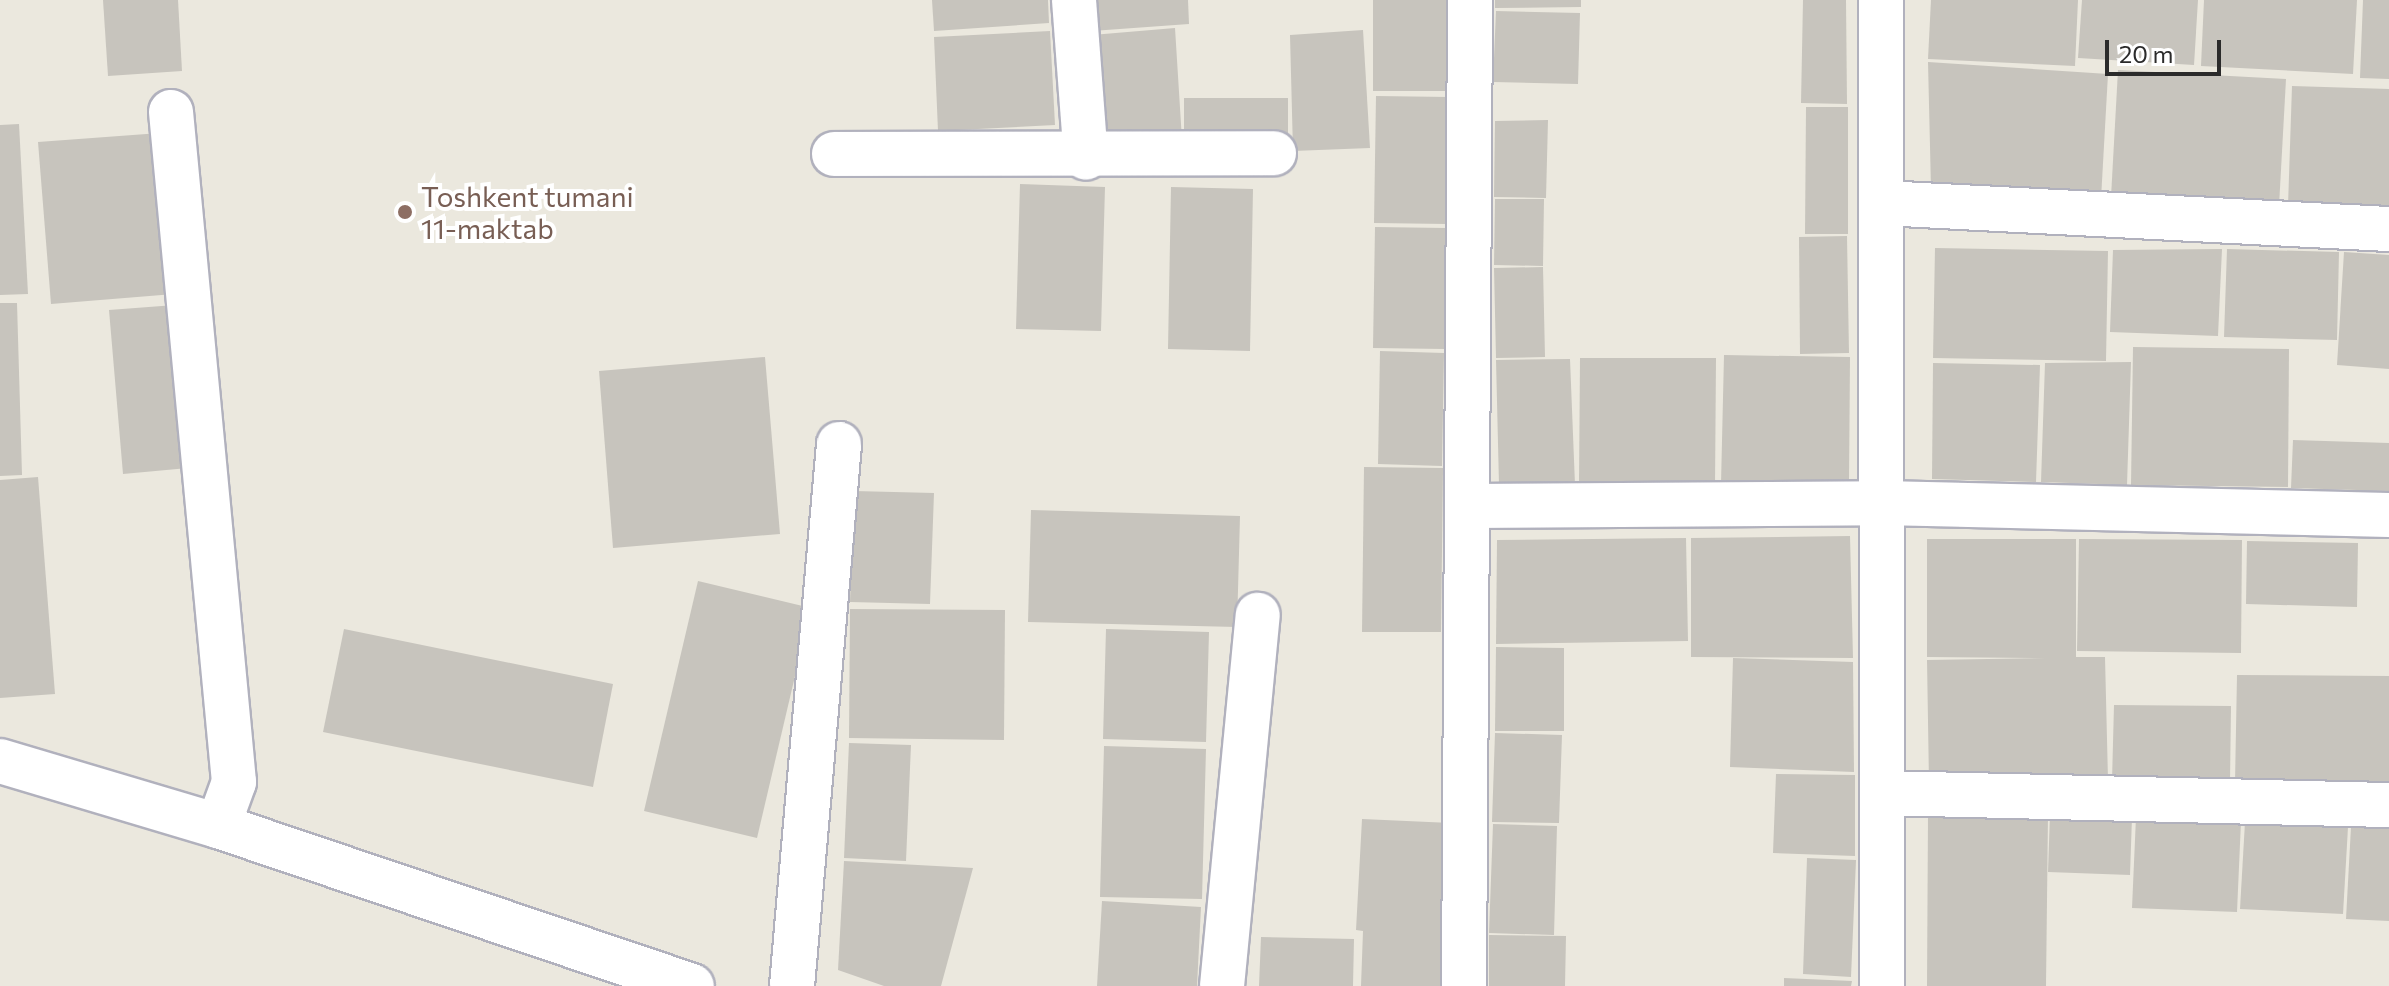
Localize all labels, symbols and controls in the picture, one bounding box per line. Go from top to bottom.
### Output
scale bar [2109,24,2225,74]
text: 20 m [2119,39,2173,68]
place label: Toshkent tumani 11-maktab [421,179,634,245]
marker: Toshkent tumani 11-maktab [396,203,414,221]

